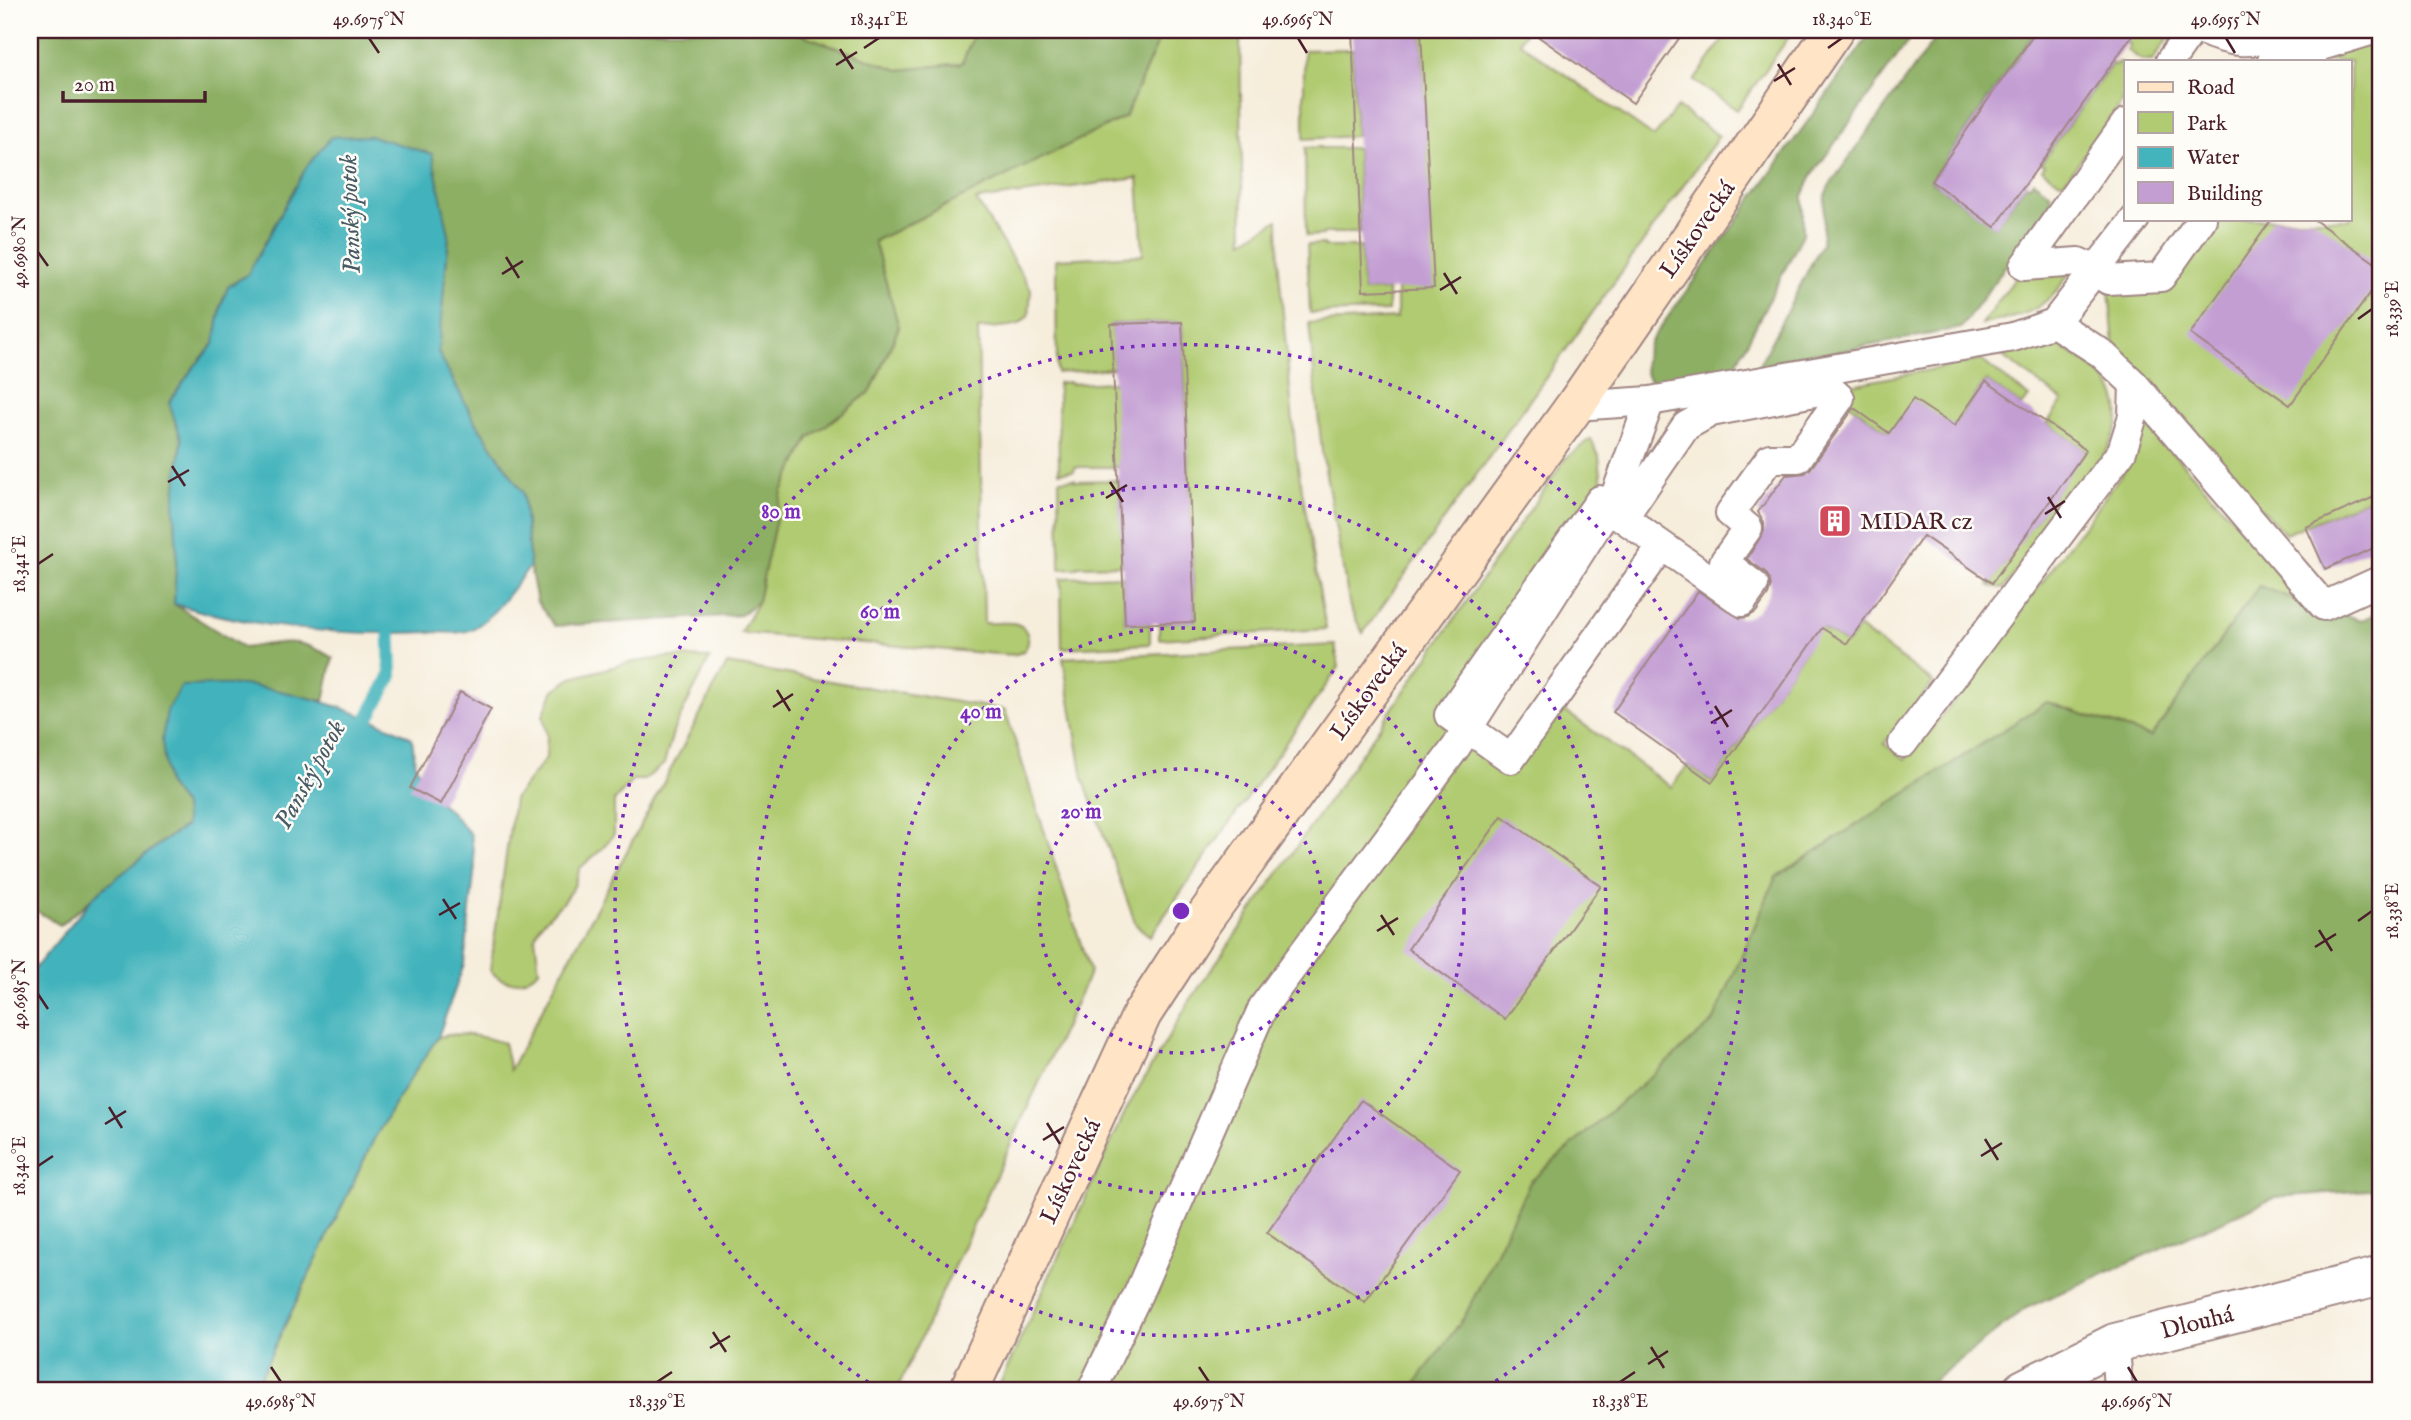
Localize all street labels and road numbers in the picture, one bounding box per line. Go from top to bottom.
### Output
street label: Lískovecká [1653,174,1743,285]
street label: Lískovecká [1324,637,1415,746]
street label: Lískovecká [1034,1114,1109,1229]
street label: Dlouhá [2158,1299,2238,1347]

